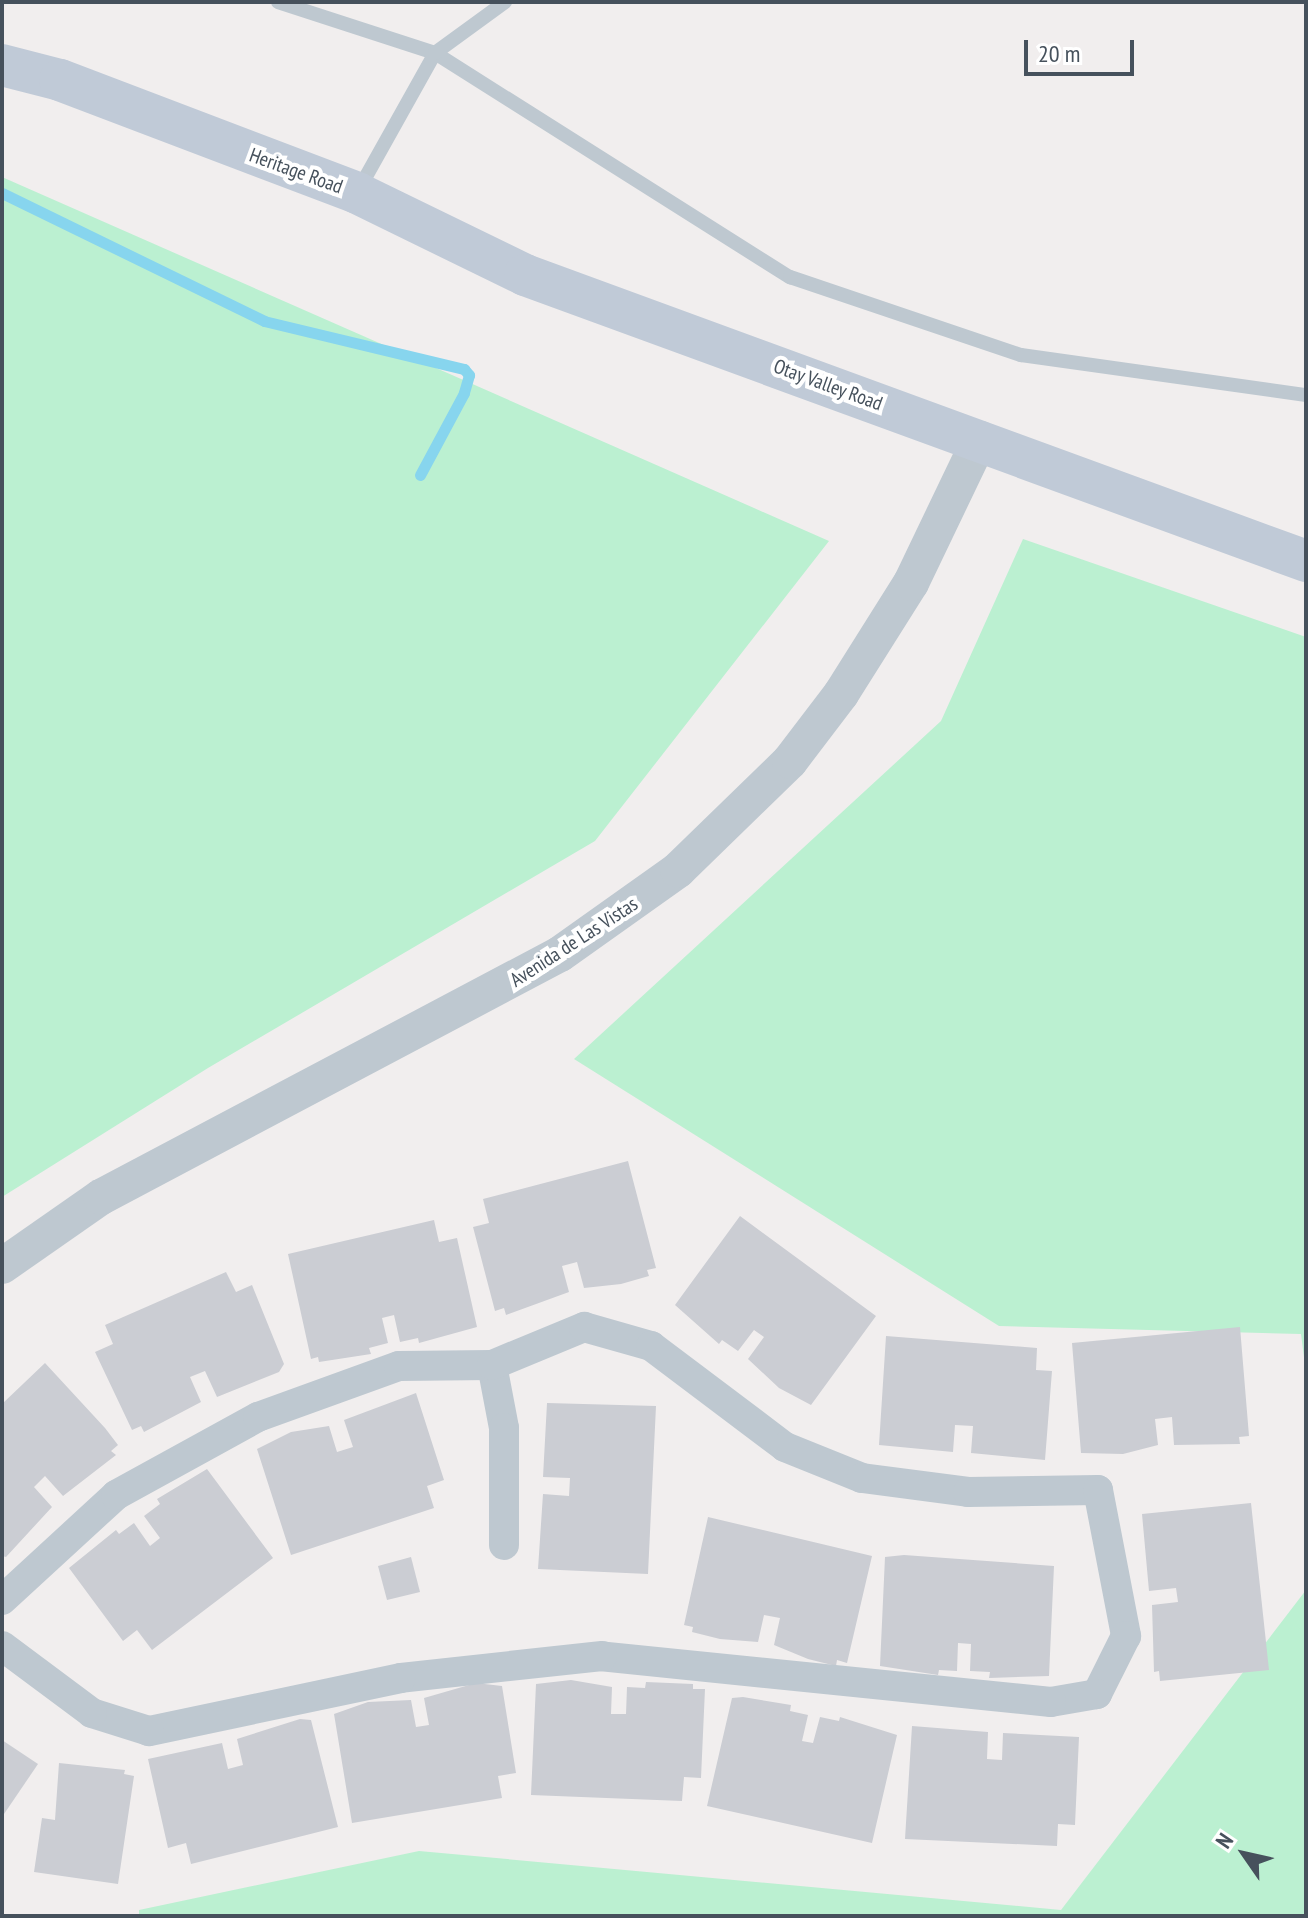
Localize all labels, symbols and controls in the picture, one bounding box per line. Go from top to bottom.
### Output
scale bar [1028,24,1138,74]
text: 20 m [1038,38,1080,69]
street label: Heritage Road [246,143,346,199]
street label: Otay Valley Road [769,354,887,416]
street label: Avenida de Las Vistas [506,892,642,992]
north arrow [1204,1814,1284,1894]
text: N [1209,1828,1239,1853]

